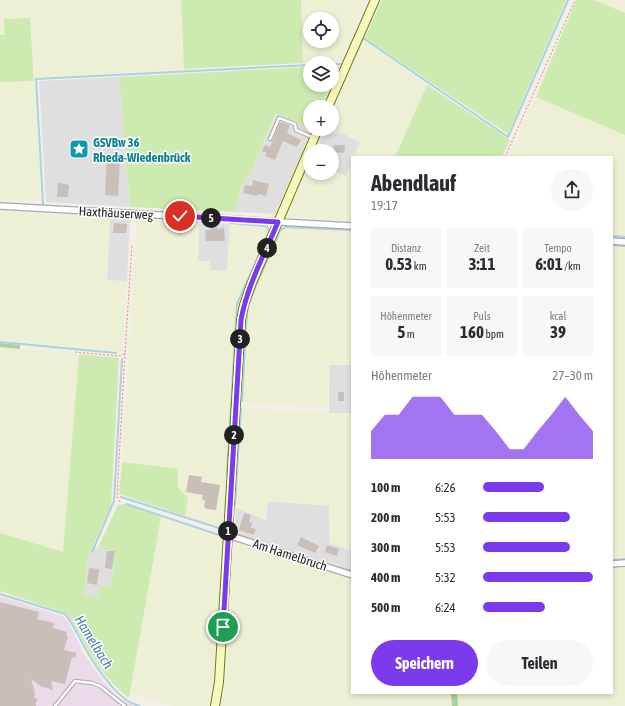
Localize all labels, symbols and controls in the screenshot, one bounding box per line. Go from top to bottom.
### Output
map controls [303,12,339,180]
button: locate [303,12,339,48]
button: layers [303,56,339,92]
button: + [303,100,339,136]
place label: GSVBw 36 Rheda-Wiedenbrück [93,135,191,165]
place icon: GSVBw 36 Rheda-Wiedenbrück [68,138,90,160]
button: − [303,144,339,180]
button: share [551,169,593,211]
text: Abendlauf [371,170,456,196]
text: 19:17 [371,198,398,213]
pin [163,199,197,233]
street label: Haxthäuserweg [78,204,154,222]
icon: check [169,205,191,227]
pin: 5 [201,208,221,228]
text: 5 [208,212,214,224]
pin: 4 [257,238,277,258]
text: 4 [264,242,270,254]
text: Distanz [391,242,421,254]
text: Zeit [474,242,490,254]
text: Tempo [544,242,572,254]
text: 0.53 [385,254,412,274]
text: 3:11 [469,254,496,274]
text: 6:01 [535,254,563,274]
text: km [412,260,427,272]
text: /km [563,260,581,272]
text: Höhenmeter [380,310,432,322]
text: Puls [473,310,491,322]
text: kcal [550,310,566,322]
text: 5 [397,322,405,342]
text: 160 [460,322,484,342]
text: 39 [550,322,566,342]
text: m [405,328,415,340]
text: bpm [484,328,504,340]
pin: 3 [230,329,250,349]
text: 3 [237,333,243,345]
text: Höhenmeter [371,368,432,383]
text: 27–30 m [552,368,593,383]
pin: 2 [224,425,244,445]
text: 2 [231,429,237,441]
text: 100 m [371,480,400,495]
text: 6:26 [435,480,456,495]
text: 200 m [371,510,400,525]
text: 5:53 [435,510,456,525]
pin: 1 [218,521,238,541]
text: 1 [225,525,231,537]
street label: Am Hamelbruch [251,536,329,574]
text: 300 m [371,540,400,555]
text: 5:53 [435,540,456,555]
text: 400 m [371,570,400,585]
text: 5:32 [435,570,456,585]
text: 500 m [371,600,400,615]
text: 6:24 [435,600,456,615]
pin [206,610,240,644]
water label: Hamelbach [71,612,117,672]
icon: arrive [212,616,234,638]
button: Speichern [371,640,478,686]
button: Teilen [486,640,593,686]

